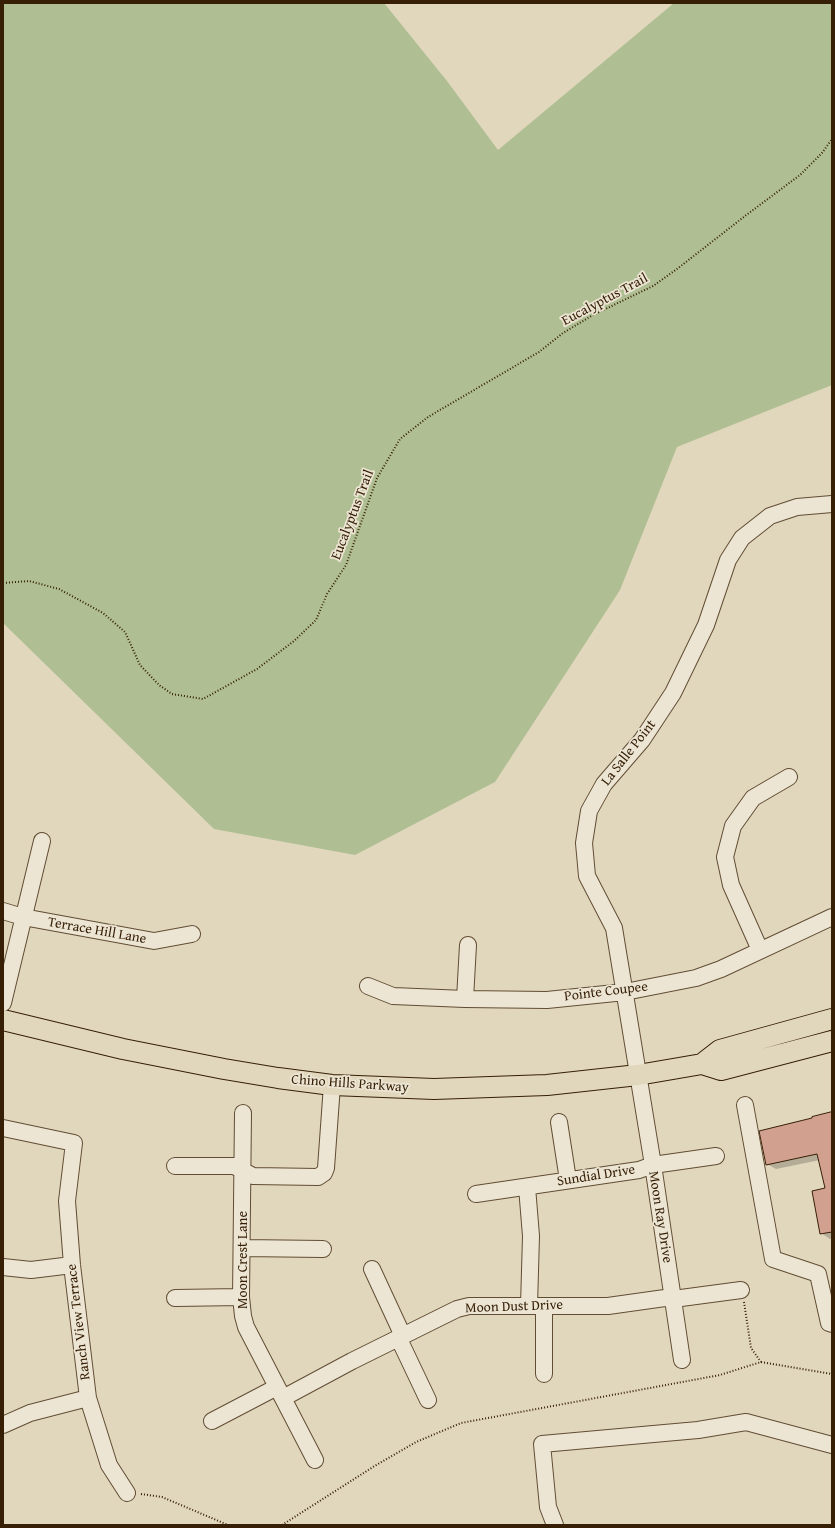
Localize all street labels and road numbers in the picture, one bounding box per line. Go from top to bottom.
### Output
street label: Eucalyptus Trail [559,270,651,330]
street label: Eucalyptus Trail [328,468,378,562]
street label: La Salle Point [598,717,660,789]
street label: Terrace Hill Lane [46,914,148,948]
street label: Pointe Coupee [563,979,649,1005]
street label: Chino Hills Parkway [291,1072,409,1096]
street label: Sundial Drive [556,1162,636,1190]
street label: Moon Ray Drive [644,1170,676,1264]
street label: Moon Crest Lane [235,1211,251,1309]
street label: Ranch View Terrace [64,1263,94,1381]
street label: Moon Dust Drive [465,1297,563,1317]

